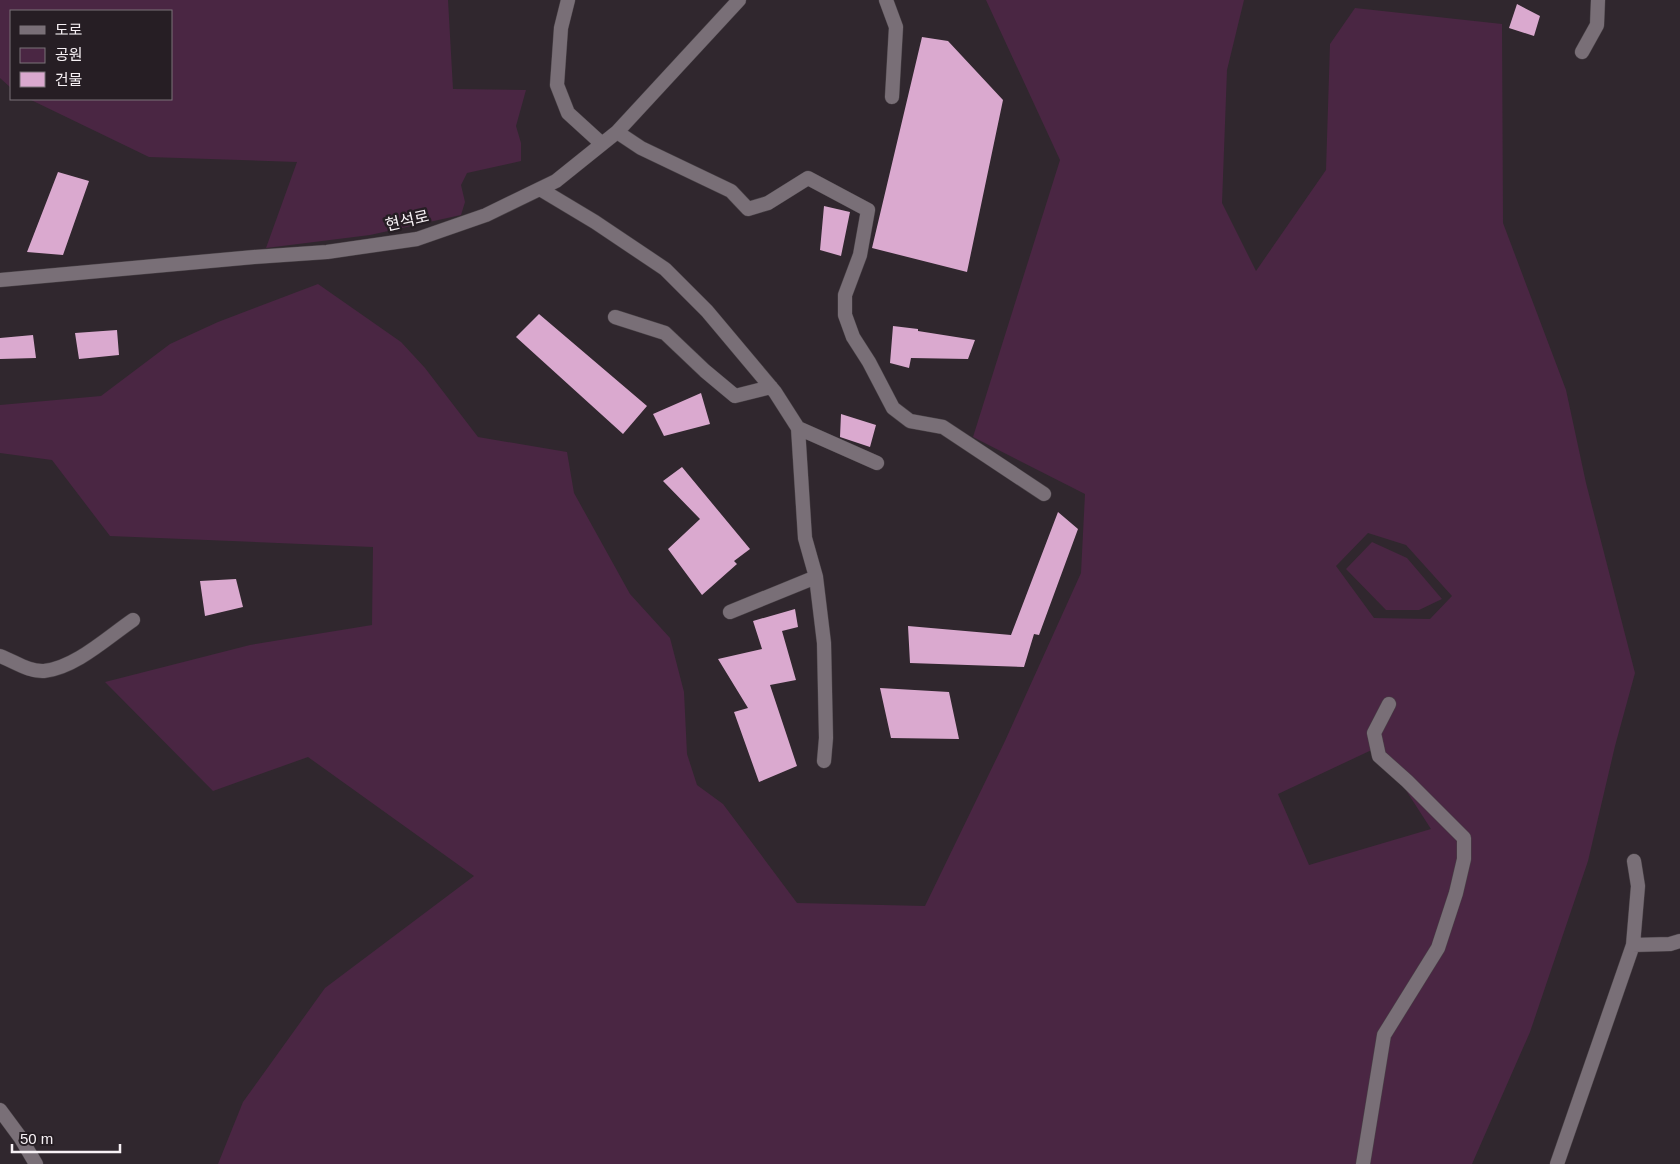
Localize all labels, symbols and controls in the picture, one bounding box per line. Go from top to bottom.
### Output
legend [10,10,172,100]
text: 도로 [55,21,83,38]
text: 공원 [55,46,83,63]
text: 건물 [55,71,83,88]
street label: 현석로 [384,207,431,234]
scale bar [12,1122,120,1154]
text: 50 m [20,1130,53,1147]

